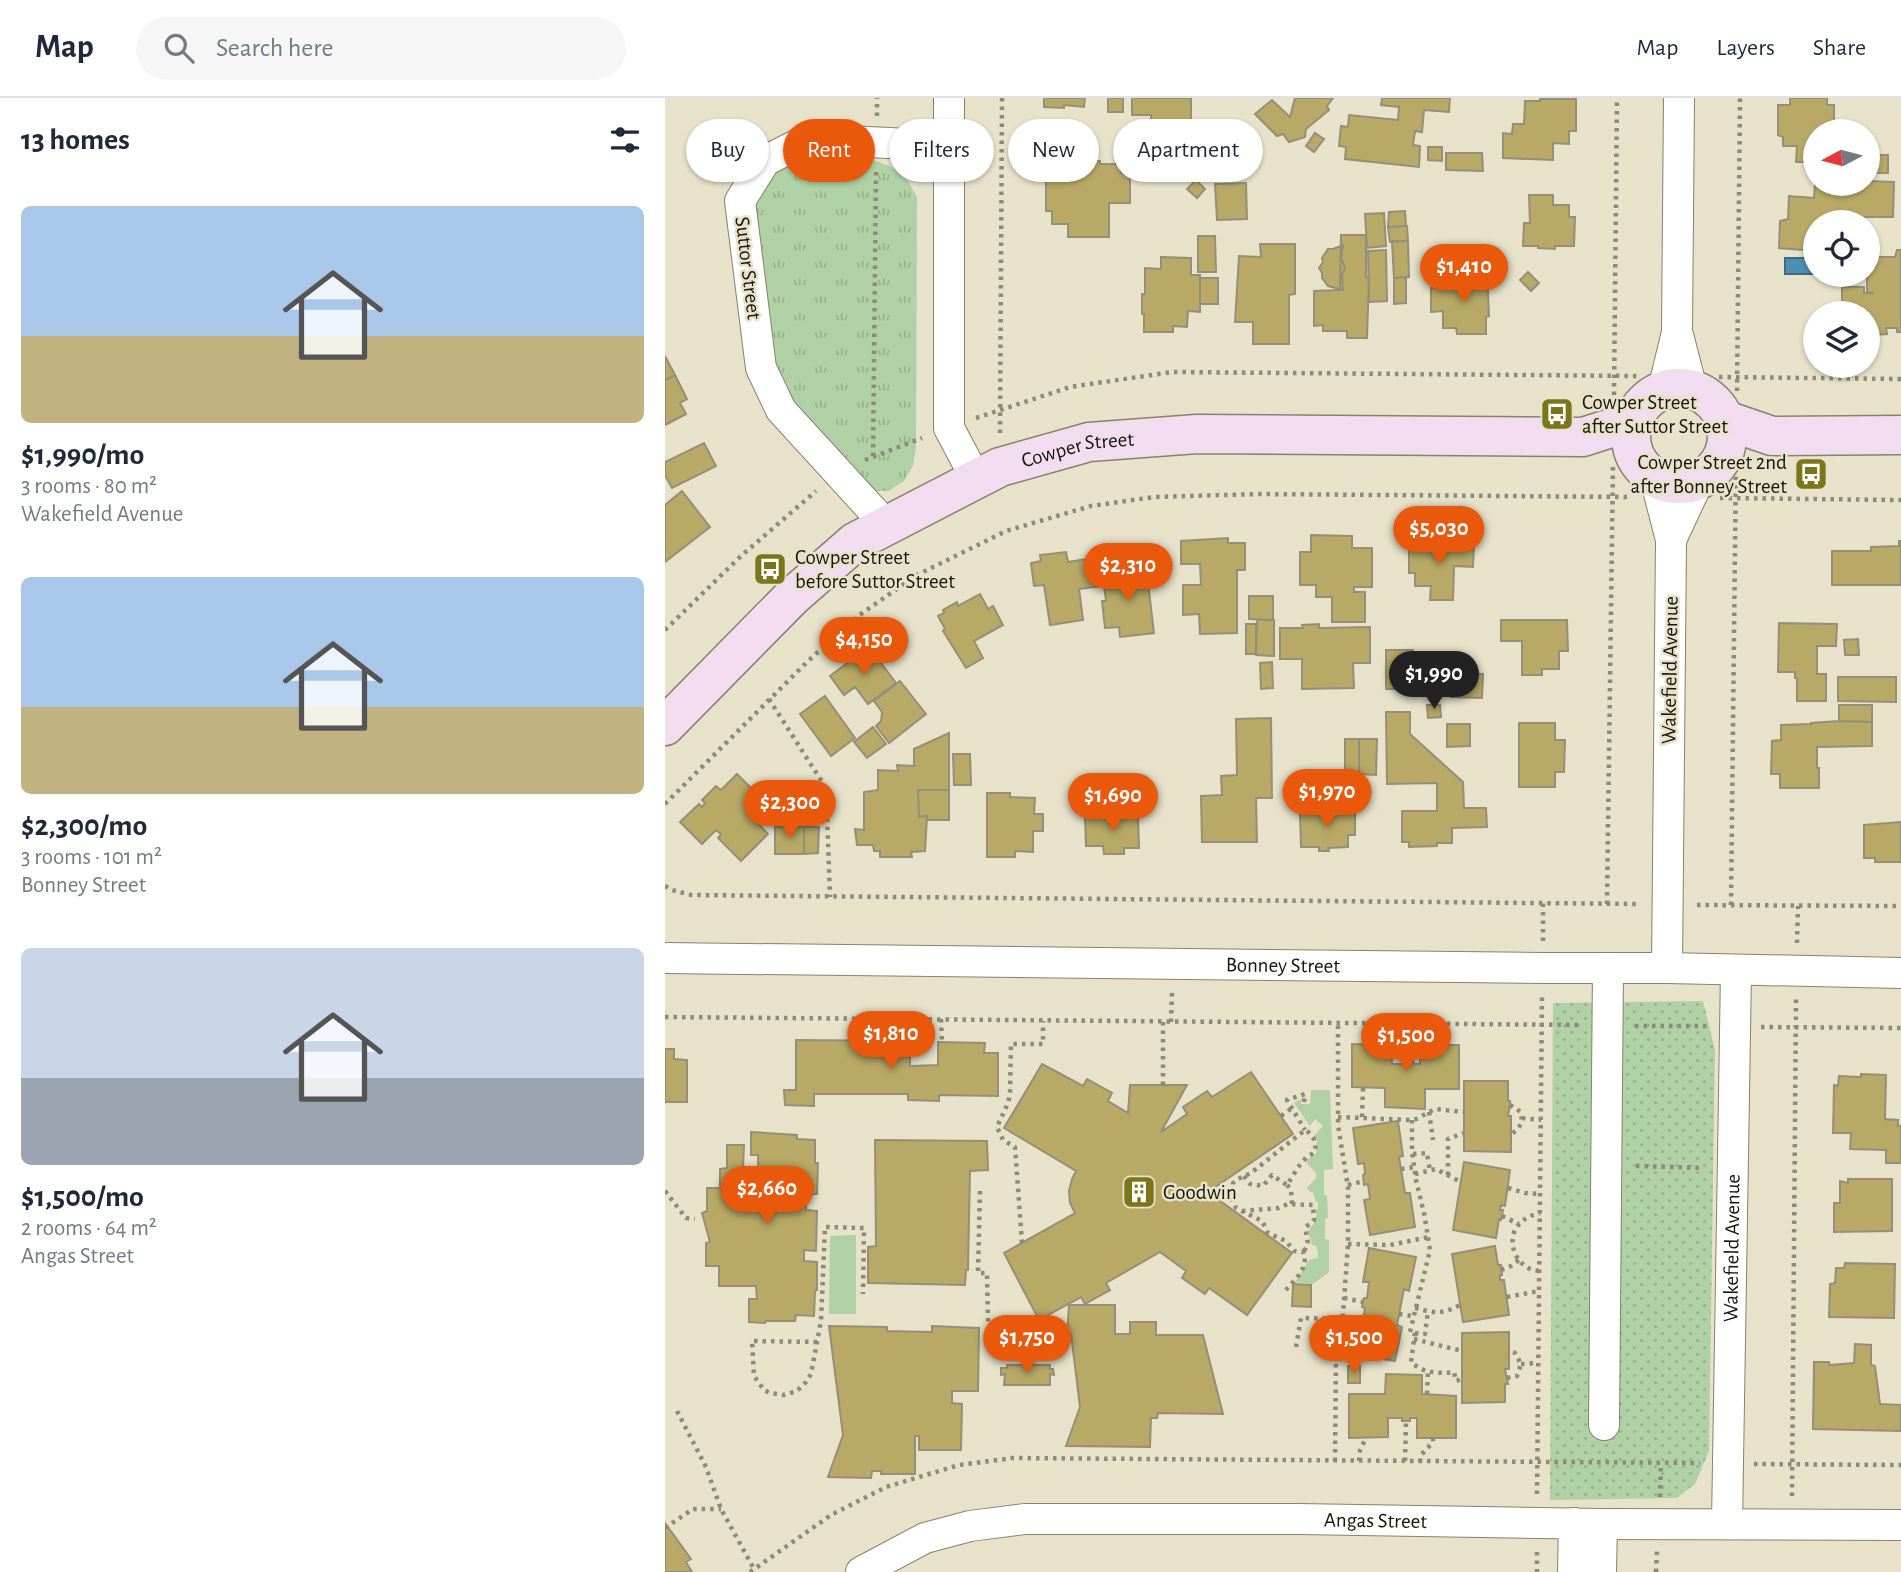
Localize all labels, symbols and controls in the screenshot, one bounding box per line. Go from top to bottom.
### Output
search box [136,17,626,80]
icon: search [160,29,198,67]
text: Map [35,31,94,64]
text: Search here [216,35,334,61]
text: Map [1636,36,1678,60]
text: Layers [1716,36,1775,60]
text: Share [1813,36,1866,60]
chip: Buy [686,119,769,182]
chip: Rent [783,119,875,182]
chip: Filters [889,119,994,182]
chip: New [1008,119,1099,182]
chip: Apartment [1113,119,1263,182]
north arrow [1803,119,1879,196]
map controls [1803,119,1880,378]
icon: filters [606,121,644,159]
text: 13 homes [21,125,130,155]
button: locate [1803,210,1880,287]
street label: Suttor Street [731,215,765,321]
pin: $1,410 [1407,244,1521,304]
icon: home [270,252,396,378]
text: $1,410 [1436,255,1492,278]
button: layers [1803,301,1880,378]
place label: Cowper Street after Suttor Street [1582,392,1728,437]
bus stop icon: Cowper Street after Suttor Street [1538,395,1576,433]
street label: Cowper Street [1019,428,1135,471]
text: $1,990/mo [21,440,144,470]
place label: Cowper Street 2nd after Bonney Street [1630,452,1787,497]
bus stop icon: Cowper Street 2nd after Bonney Street [1792,455,1830,493]
text: 3 rooms · 80 m² [21,475,157,498]
text: Wakefield Avenue [21,503,183,526]
pin: $5,030 [1382,506,1496,566]
text: $5,030 [1409,517,1469,540]
pin: $2,310 [1071,544,1185,603]
place label: Cowper Street before Suttor Street [795,547,955,592]
bus stop icon: Cowper Street before Suttor Street [751,550,789,588]
text: $2,310 [1100,554,1156,577]
street label: Wakefield Avenue [1658,596,1682,744]
pin: $4,150 [807,618,921,677]
icon: home [270,623,396,749]
text: $4,150 [835,628,893,651]
pin: $1,990 [1377,652,1491,711]
text: $1,990 [1405,662,1463,685]
pin: $1,970 [1270,770,1384,829]
pin: $1,690 [1056,774,1170,833]
pin: $2,300 [733,780,847,840]
text: $1,970 [1299,780,1355,803]
text: $1,690 [1084,784,1142,807]
text: $2,300 [760,791,820,814]
text: $2,300/mo [21,811,147,841]
text: 3 rooms · 101 m² [21,846,162,869]
text: Bonney Street [21,874,146,897]
street label: Bonney Street [1226,954,1341,976]
icon: home [270,994,396,1120]
pin: $1,810 [834,1012,948,1071]
pin: $1,500 [1349,1014,1463,1073]
text: $1,810 [863,1022,919,1045]
text: $1,500 [1377,1024,1435,1047]
pin: $2,660 [710,1166,824,1226]
building icon: Goodwin [1120,1173,1158,1211]
street label: Wakefield Avenue [1720,1174,1743,1322]
text: $2,660 [737,1177,797,1200]
text: $1,500/mo [21,1182,144,1212]
place label: Goodwin [1163,1182,1237,1203]
text: 2 rooms · 64 m² [21,1217,157,1240]
text: Angas Street [21,1245,134,1268]
pin: $1,750 [970,1316,1084,1375]
pin: $1,500 [1297,1316,1411,1375]
text: $1,750 [999,1326,1055,1349]
text: $1,500 [1325,1326,1383,1349]
street label: Angas Street [1324,1509,1428,1532]

